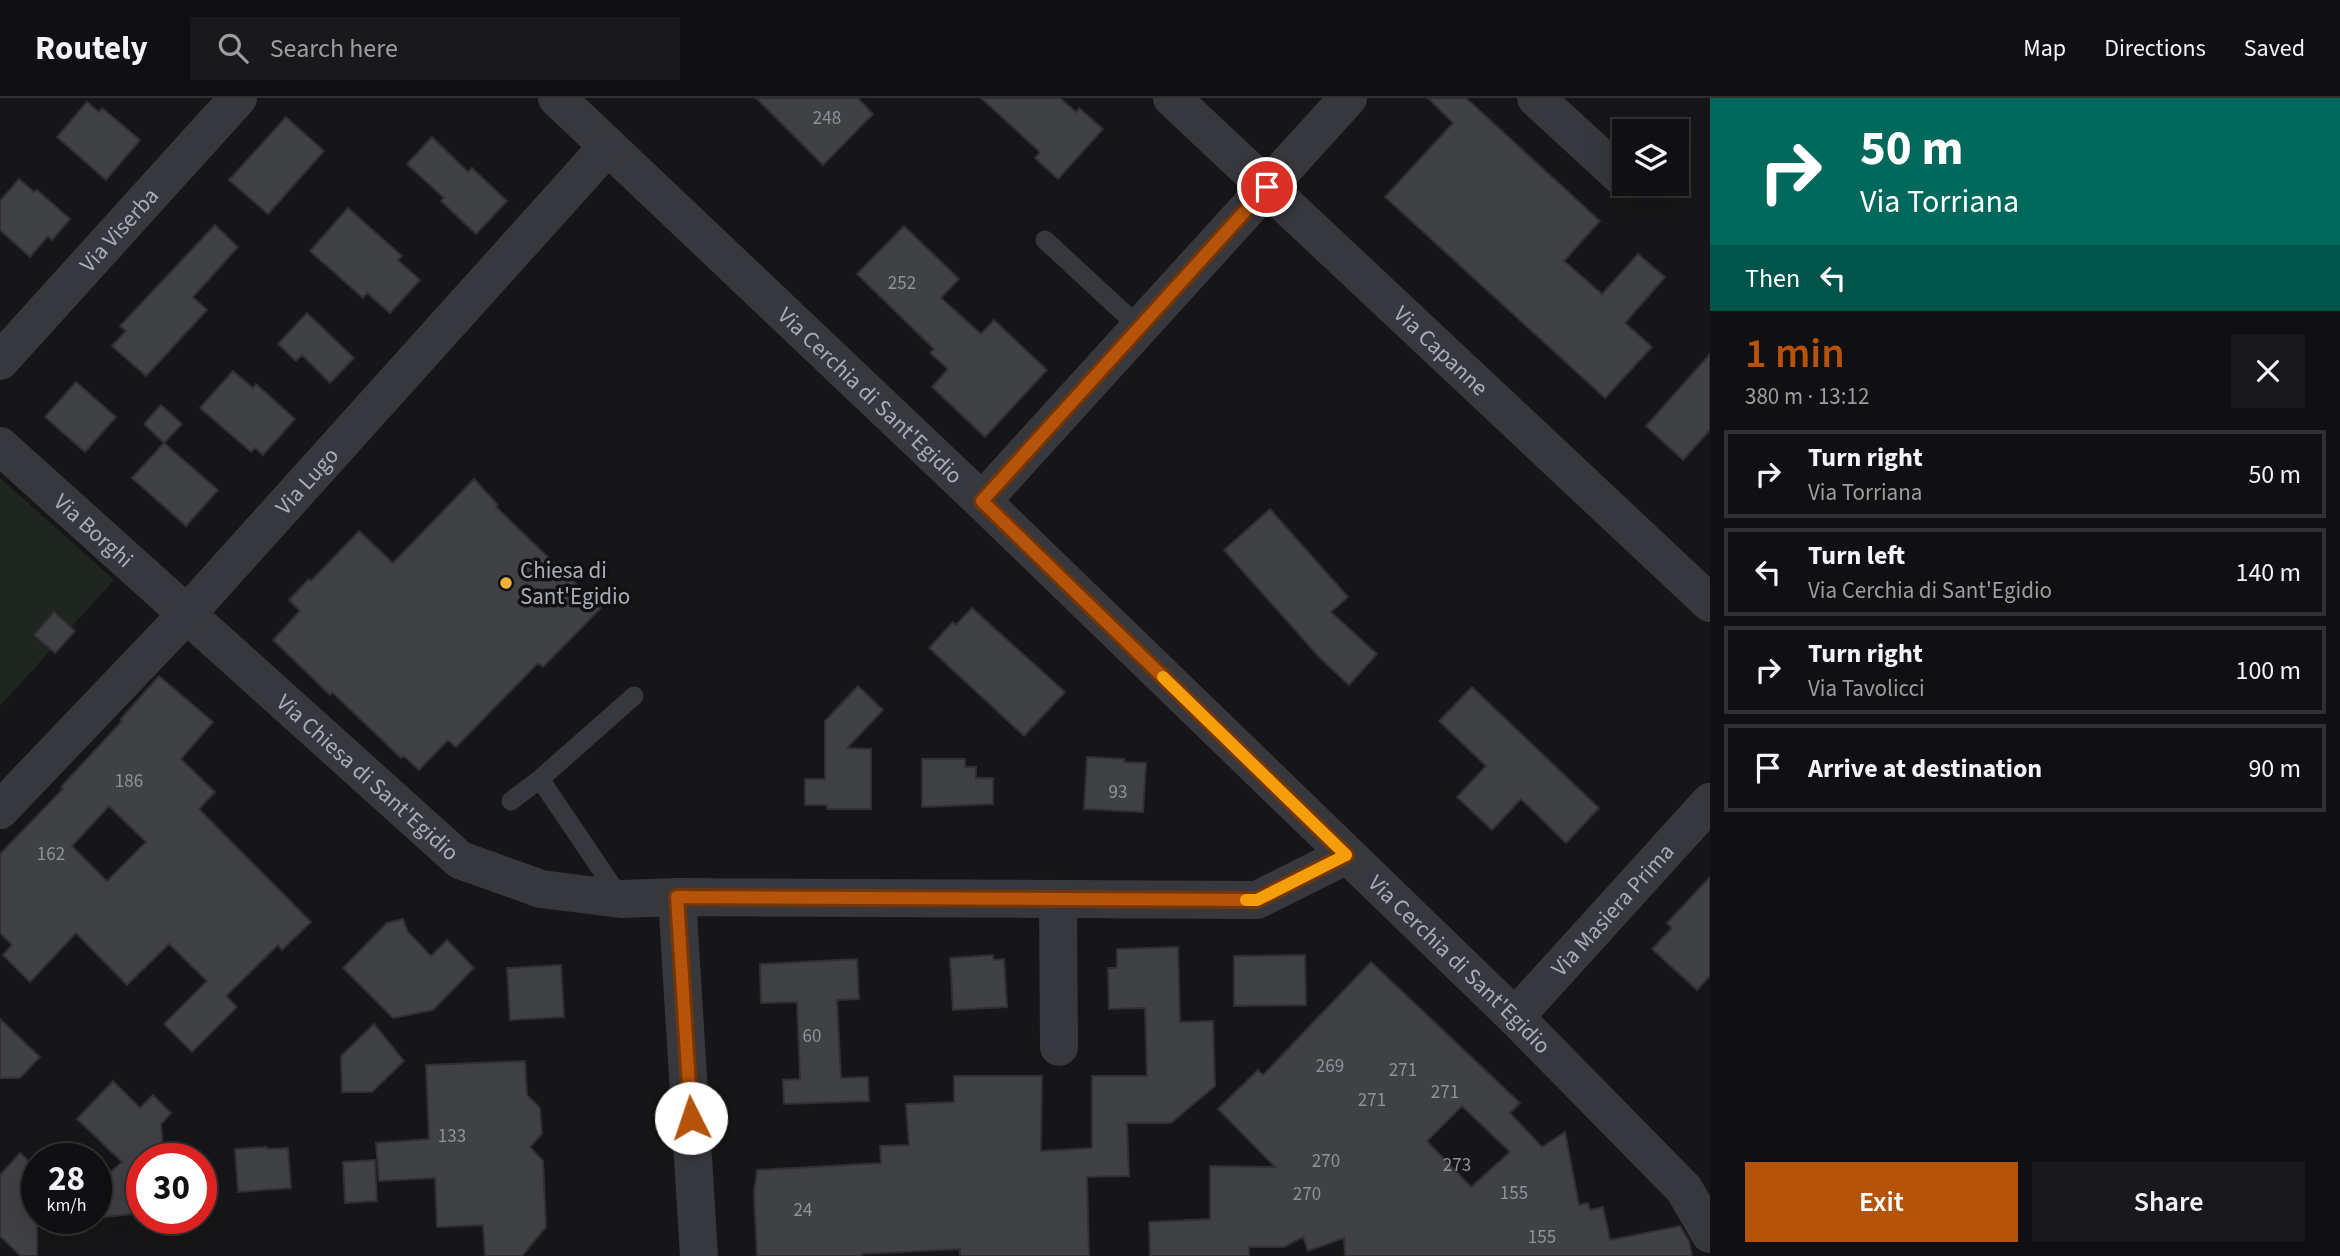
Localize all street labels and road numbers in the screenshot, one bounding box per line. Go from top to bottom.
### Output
street label: Via Viserba [72,180,166,280]
street label: Via Capanne [1386,298,1496,403]
street label: Via Cerchia di Sant'Egidio [770,299,970,491]
street label: Via Lugo [267,440,346,522]
street label: Via Borghi [46,485,141,575]
street label: Via Chiesa di Sant'Egidio [269,686,467,868]
street label: Via Masiera Prima [1543,836,1682,984]
street label: Via Cerchia di Sant'Egidio [1361,867,1559,1061]

